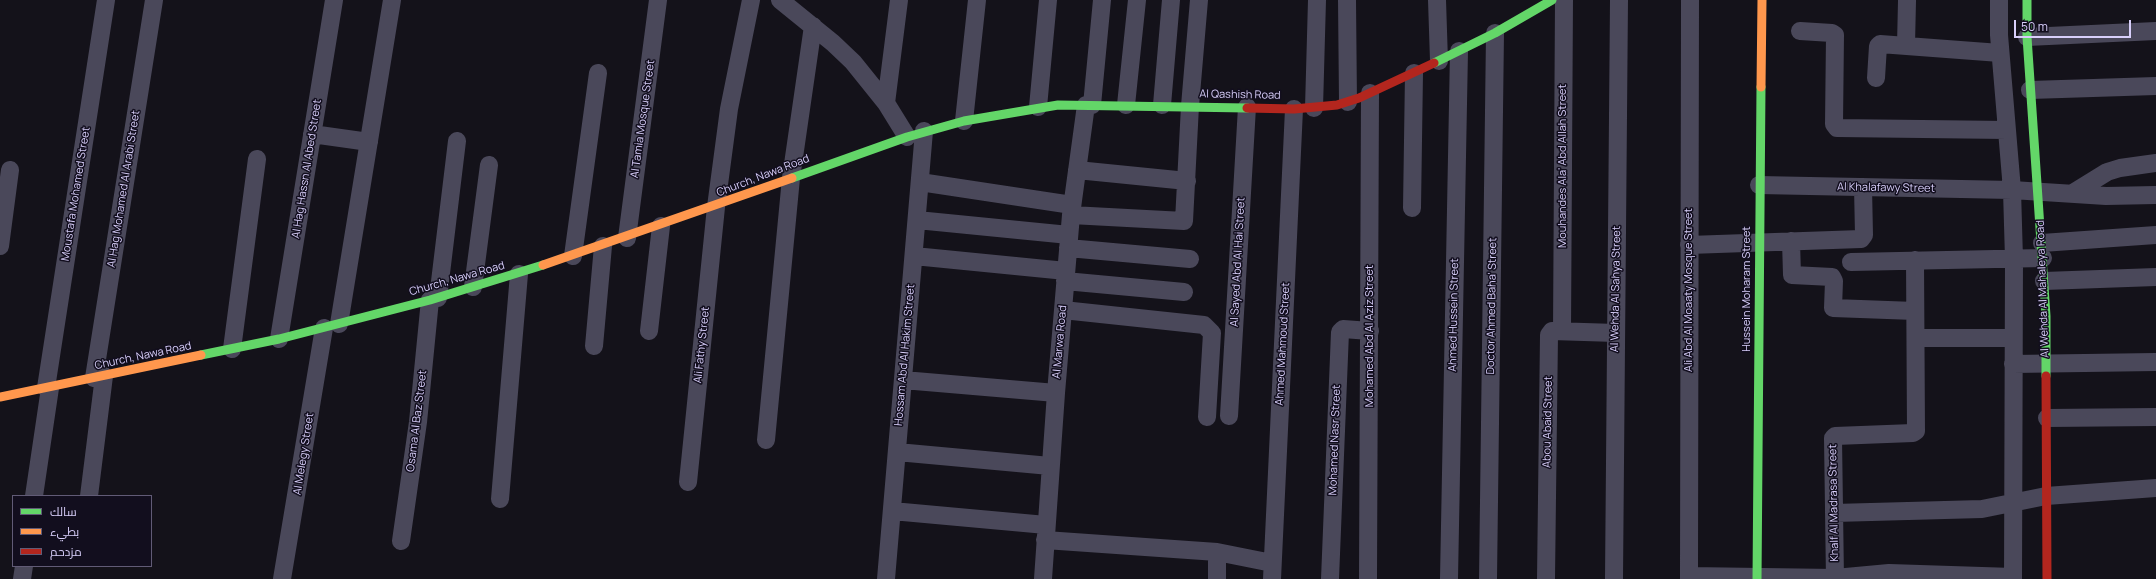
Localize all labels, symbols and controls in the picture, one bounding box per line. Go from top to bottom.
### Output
scale bar [2016,12,2133,38]
text: 50 m [2021,18,2048,35]
street label: Al Tamia Mosque Street [628,59,658,179]
street label: Mouhandes Ala' Abd Allah Street [1556,84,1570,248]
street label: Al Qashish Road [1199,88,1281,102]
street label: Al Hag Hassn Al Abed Street [289,98,325,240]
street label: Al Hag Mohamed Al Arabi Street [105,109,143,269]
street label: Moustafa Mohamed Street [59,126,93,262]
street label: Church, Nawa Road [715,152,811,200]
street label: Al Khalafawy Street [1837,181,1935,195]
street label: Al Sayed Abd Al Hai Street [1228,197,1248,327]
street label: Ali Abd Al Moaaty Mosque Street [1682,208,1696,372]
street label: Al Wehda Al Mahaleya Road [2034,220,2052,358]
street label: Al Wehda Al Sahya Street [1608,226,1624,352]
street label: Hussein Moharam Street [1740,226,1754,352]
street label: Doctor Ahmed Baha' Street [1484,237,1500,375]
street label: Ahmed Hussein Street [1446,258,1462,372]
street label: Church, Nawa Road [408,259,506,299]
street label: Mohamed Abd Al Aziz Street [1363,265,1377,407]
street label: Ahmed Mahmoud Street [1273,282,1293,406]
street label: Hossam Abd Al Hakim Street [892,283,918,427]
street label: Al Marwa Road [1050,305,1070,379]
street label: Ali Fathy Street [691,306,713,384]
street label: Church, Nawa Road [93,339,193,373]
street label: Osama Al Baz Street [404,369,430,473]
street label: Abou Abaid Street [1541,376,1555,468]
street label: Mohamed Nasr Street [1326,384,1344,496]
street label: Al Melegy Street [291,412,317,496]
street label: Khalf Al Madrasa Street [1826,444,1842,562]
legend [12,495,152,567]
text: سالك [50,503,77,520]
text: بطيء [50,523,79,540]
text: مزدحم [50,543,82,560]

